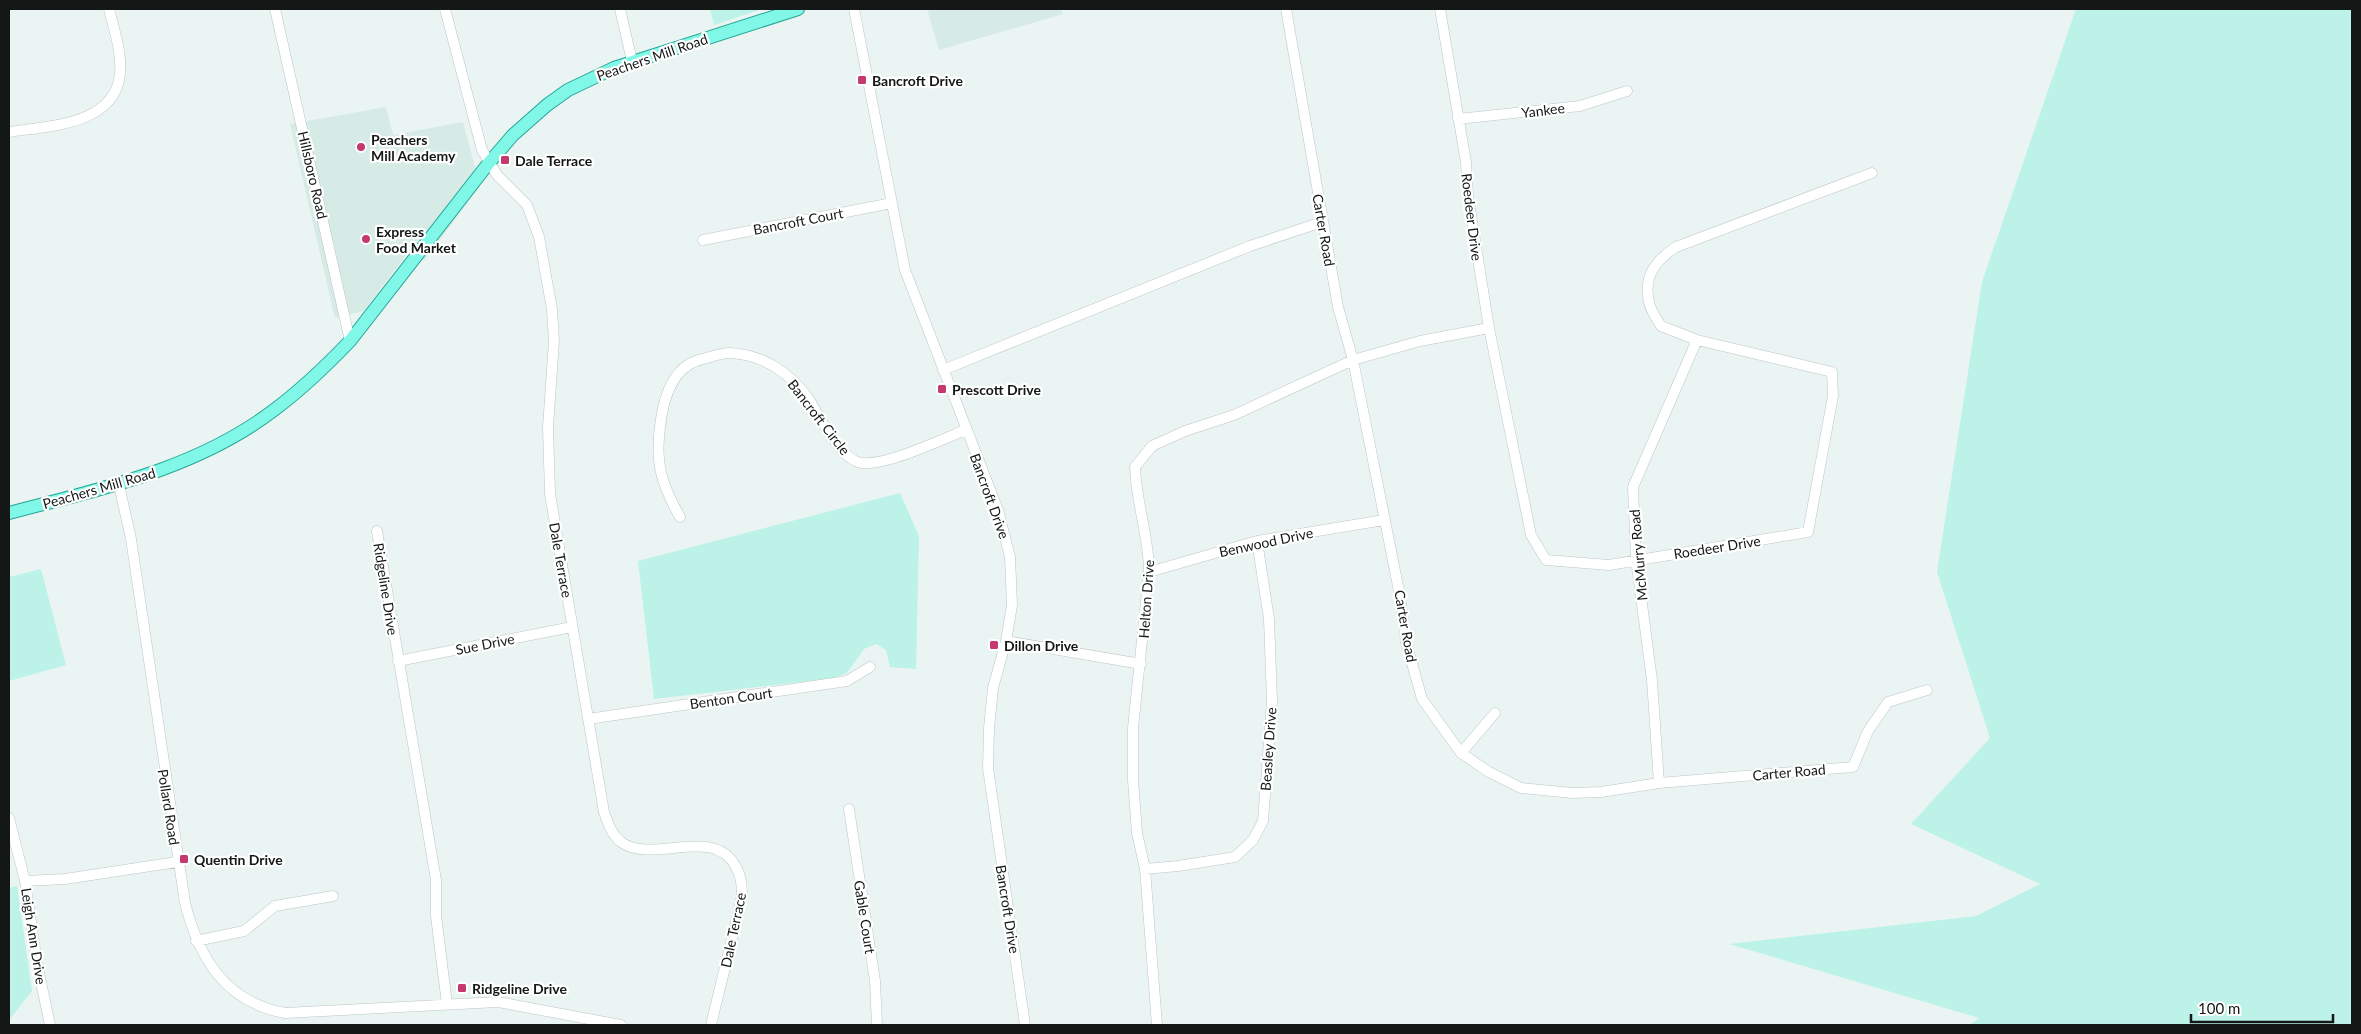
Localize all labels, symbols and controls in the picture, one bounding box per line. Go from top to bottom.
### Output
street label: Peachers Mill Road [594,30,710,84]
place label: Bancroft Drive [872,72,964,89]
marker: Bancroft Drive [856,74,868,86]
street label: Yankee [1520,99,1566,121]
street label: Hillsboro Road [295,129,331,221]
place label: Peachers Mill Academy [371,131,456,164]
marker: Peachers Mill Academy [355,141,367,153]
place label: Dale Terrace [515,152,593,169]
marker: Dale Terrace [499,154,511,166]
street label: Roedeer Drive [1458,172,1486,262]
street label: Carter Road [1309,192,1339,268]
street label: Bancroft Court [752,204,844,238]
place label: Express Food Market [376,223,457,256]
marker: Express Food Market [360,233,372,245]
street label: Bancroft Circle [784,376,854,458]
place label: Prescott Drive [952,381,1041,398]
marker: Prescott Drive [936,383,948,395]
street label: Bancroft Drive [967,451,1013,541]
street label: Peachers Mill Road [41,464,157,512]
street label: McMurry Road [1626,509,1650,601]
street label: Dale Terrace [546,521,576,599]
street label: Benwood Drive [1217,524,1315,560]
street label: Roedeer Drive [1672,532,1762,562]
street label: Ridgeline Drive [370,542,402,636]
street label: Helton Drive [1135,559,1157,639]
street label: Carter Road [1391,588,1421,664]
street label: Sue Drive [454,630,516,658]
place label: Dillon Drive [1004,637,1079,654]
marker: Dillon Drive [988,639,1000,651]
street label: Benton Court [688,684,774,712]
street label: Beasley Drive [1257,707,1279,791]
street label: Carter Road [1752,760,1826,784]
street label: Pollard Road [155,768,183,846]
place label: Quentin Drive [194,851,283,868]
marker: Quentin Drive [178,853,190,865]
street label: Bancroft Drive [993,863,1023,955]
street label: Gable Court [851,879,879,955]
street label: Leigh Ann Drive [18,886,50,986]
street label: Dale Terrace [717,891,749,969]
place label: Ridgeline Drive [472,980,567,997]
marker: Ridgeline Drive [456,982,468,994]
scale bar [2191,992,2334,1024]
text: 100 m [2198,999,2240,1017]

